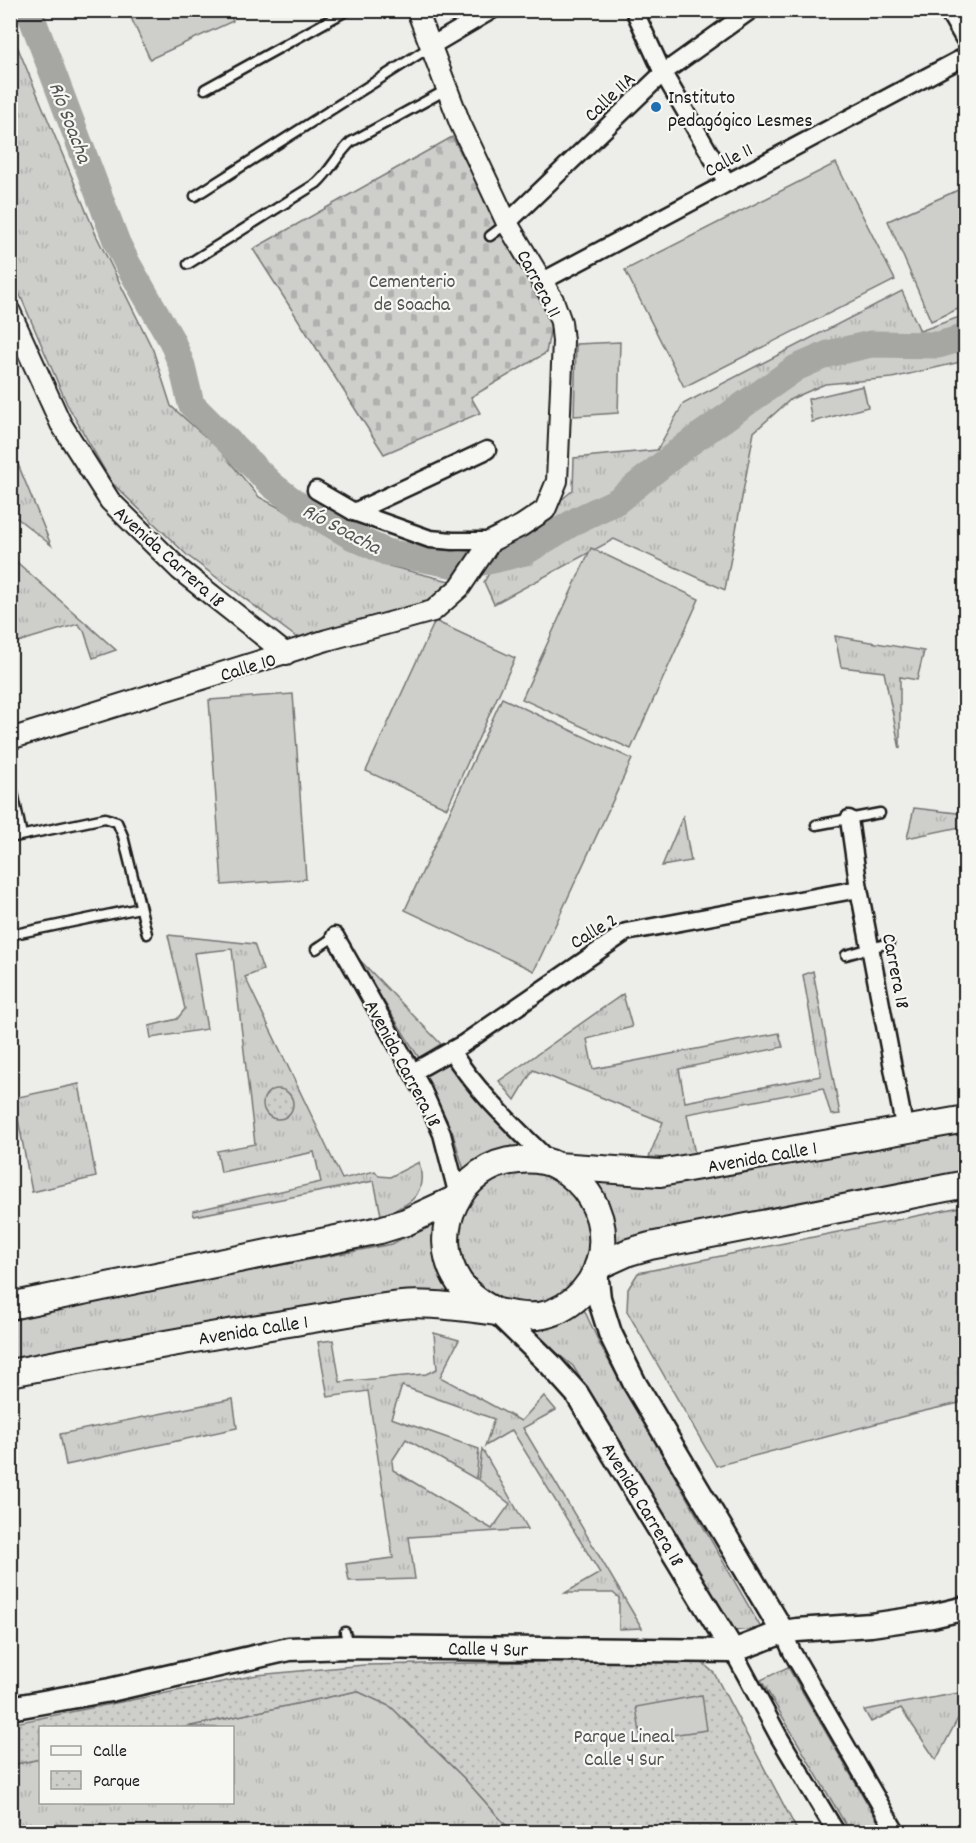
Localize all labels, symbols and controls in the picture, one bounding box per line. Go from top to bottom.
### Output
street label: Calle 11A [579,67,643,130]
water label: Río Soacha [39,78,98,169]
place label: Instituto pedagógico Lesmes [668,85,813,136]
marker: Instituto pedagógico Lesmes [649,100,663,114]
street label: Calle 11 [700,137,758,186]
street label: Carrera 11 [508,246,567,323]
park label: Cementerio de Soacha [369,269,455,320]
water label: Río Soacha [296,498,386,564]
street label: Avenida Carrera 18 [106,501,230,616]
street label: Calle 10 [217,647,280,691]
street label: Calle 2 [566,907,624,958]
street label: Carrera 18 [873,931,915,1012]
street label: Avenida Carrera 18 [356,996,447,1133]
street label: Avenida Calle 1 [706,1136,820,1182]
street label: Avenida Calle 1 [197,1309,310,1354]
street label: Avenida Carrera 18 [593,1438,690,1573]
street label: Calle 4 Sur [448,1636,529,1666]
park label: Parque Lineal Calle 4 Sur [574,1724,675,1775]
legend [39,1726,234,1804]
text: Calle [93,1740,127,1765]
text: Parque [93,1770,140,1795]

